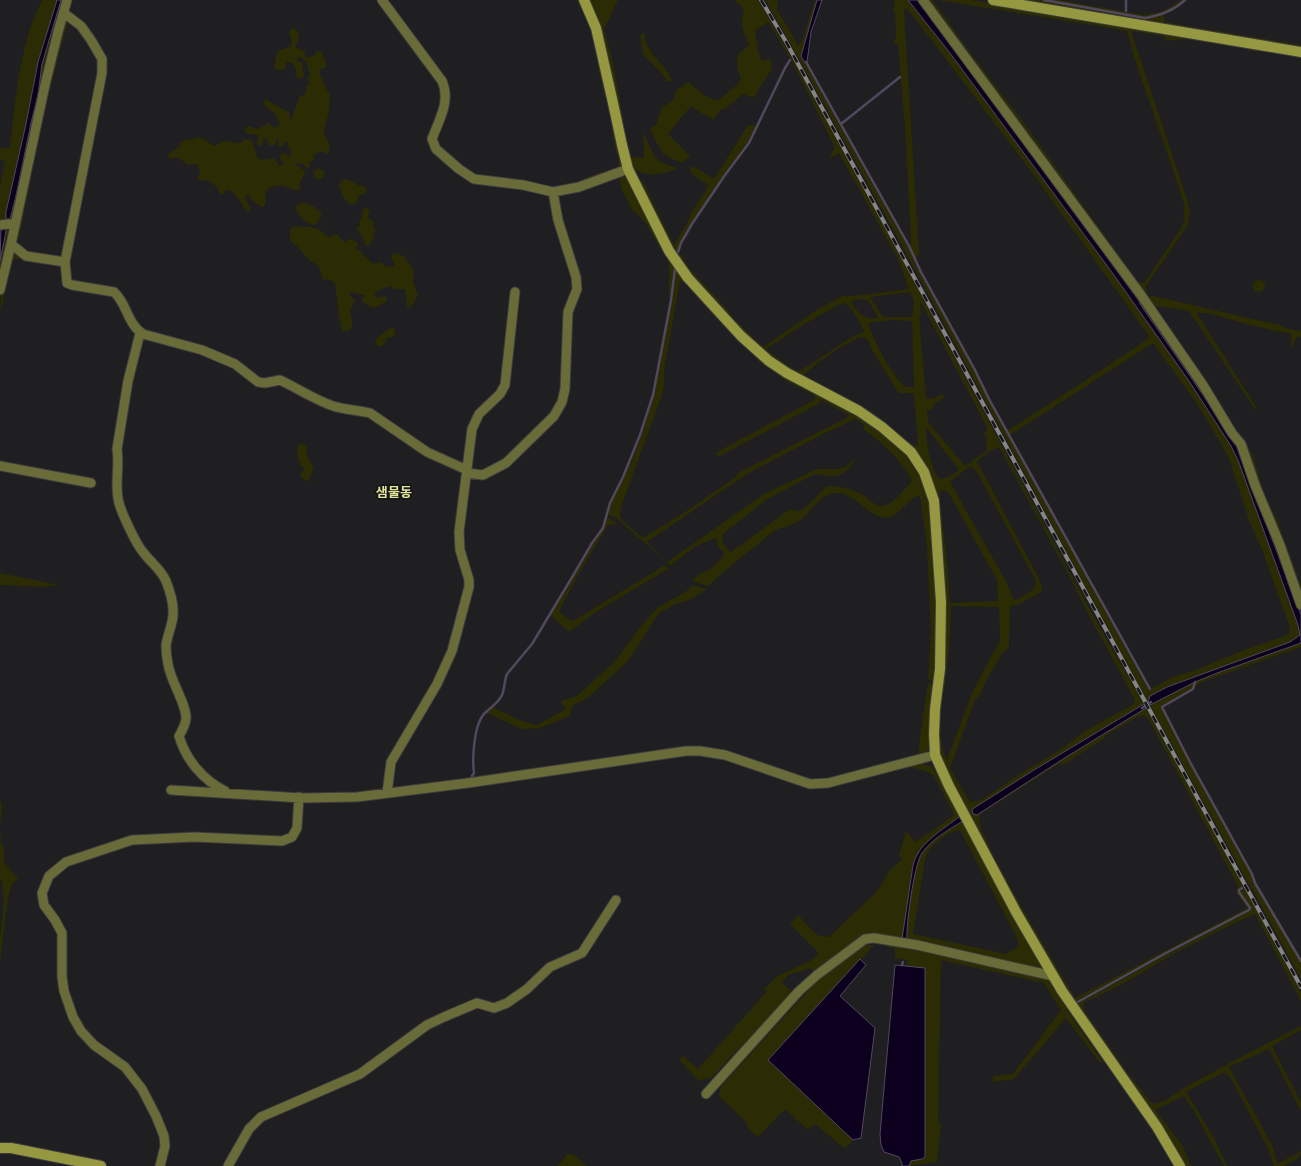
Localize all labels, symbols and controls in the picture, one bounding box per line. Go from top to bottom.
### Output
district label: 샘물동 [376,484,412,500]

